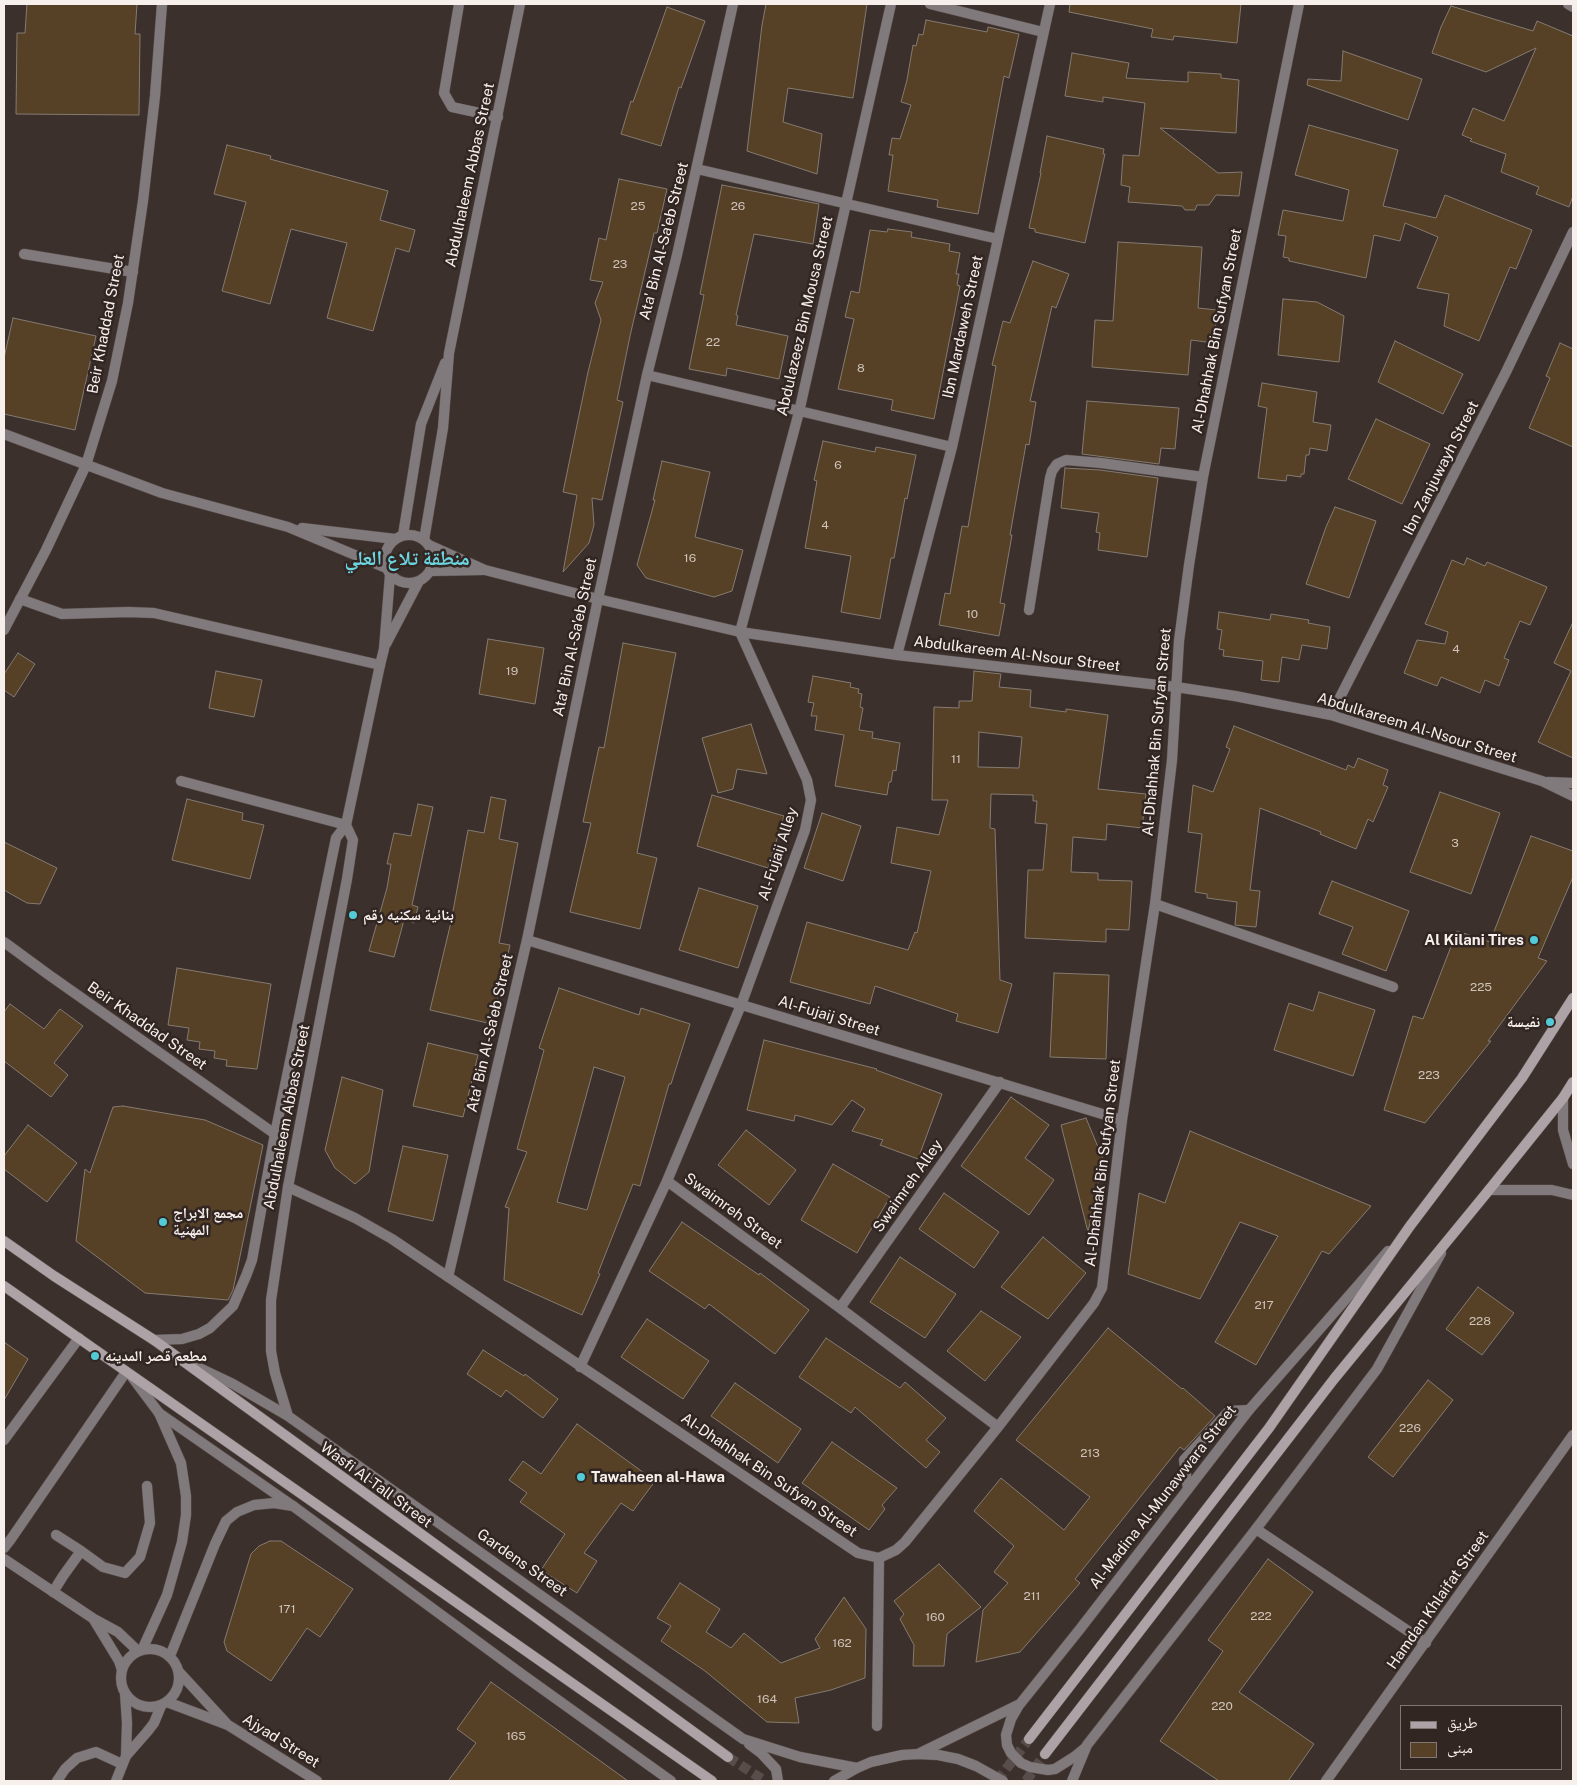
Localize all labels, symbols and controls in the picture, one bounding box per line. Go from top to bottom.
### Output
street label: Abdulhaleem Abbas Street [442,81,498,269]
street label: Ata' Bin Al-Sa'eb Street [636,160,692,322]
house number: 25 [631,199,645,213]
house number: 26 [731,199,745,213]
street label: Abdulazeez Bin Mousa Street [773,214,837,418]
street label: Al-Dhahhak Bin Sufyan Street [1188,227,1246,435]
street label: Beir Khaddad Street [84,253,128,395]
street label: Ibn Mardaweh Street [939,254,987,400]
house number: 23 [613,257,627,271]
house number: 22 [706,335,720,349]
house number: 8 [857,361,865,375]
street label: Ibn Zanjuwayh Street [1399,398,1483,538]
house number: 6 [834,458,842,472]
house number: 4 [821,518,829,532]
district label: منطقة تلاع العلي [344,547,470,571]
house number: 16 [684,551,696,565]
street label: Ata' Bin Al-Sa'eb Street [549,556,601,718]
house number: 10 [966,607,978,621]
street label: Al-Dhahhak Bin Sufyan Street [1139,627,1175,837]
street label: Abdulkareem Al-Nsour Street [913,632,1121,676]
house number: 4 [1452,642,1460,656]
house number: 19 [506,664,518,678]
street label: Abdulkareem Al-Nsour Street [1315,689,1519,767]
house number: 11 [951,752,961,766]
street label: Al-Fujaij Alley [754,805,802,903]
house number: 3 [1451,836,1459,850]
place label: بنائية سكنيه رقم [363,906,454,924]
marker: بنائية سكنيه رقم [347,909,359,921]
place label: Al Kilani Tires [1424,931,1524,949]
marker: Al Kilani Tires [1528,934,1540,946]
street label: Ata' Bin Al-Sa'eb Street [463,952,517,1114]
street label: Beir Khaddad Street [84,978,210,1074]
house number: 225 [1470,980,1492,994]
street label: Al-Fujaij Street [776,992,882,1040]
place label: نفيسة [1507,1013,1540,1031]
marker: نفيسة [1544,1016,1556,1028]
street label: Abdulhaleem Abbas Street [260,1023,314,1211]
street label: Al-Dhahhak Bin Sufyan Street [1081,1058,1125,1268]
house number: 223 [1418,1068,1440,1082]
street label: Swaimreh Alley [869,1136,947,1236]
street label: Swaimreh Street [680,1169,786,1253]
place label: مجمع الابراج المهنية [173,1204,243,1239]
marker: مجمع الابراج المهنية [157,1216,169,1228]
house number: 217 [1254,1298,1274,1312]
house number: 228 [1469,1314,1491,1328]
place label: مطعم قصر المدينه [105,1347,207,1365]
marker: مطعم قصر المدينه [89,1350,101,1362]
street label: Al-Madina Al-Munawwara Street [1086,1402,1240,1592]
street label: Al-Dhahhak Bin Sufyan Street [677,1409,861,1541]
house number: 226 [1399,1421,1421,1435]
street label: Wasfi Al-Tall Street [317,1438,435,1532]
house number: 213 [1080,1446,1100,1460]
place label: Tawaheen al-Hawa [591,1468,725,1486]
marker: Tawaheen al-Hawa [575,1471,587,1483]
street label: Gardens Street [473,1525,571,1601]
street label: Hamdan Khlaifat Street [1383,1527,1493,1673]
house number: 211 [1024,1589,1040,1603]
house number: 171 [278,1602,296,1616]
house number: 222 [1250,1609,1272,1623]
house number: 160 [925,1610,945,1624]
house number: 162 [832,1636,852,1650]
house number: 164 [757,1692,777,1706]
house number: 220 [1211,1699,1233,1713]
legend [1400,1705,1562,1770]
street label: Ajyad Street [239,1710,323,1772]
text: طريق [1447,1714,1478,1731]
house number: 165 [506,1729,526,1743]
text: مبنى [1447,1739,1473,1756]

